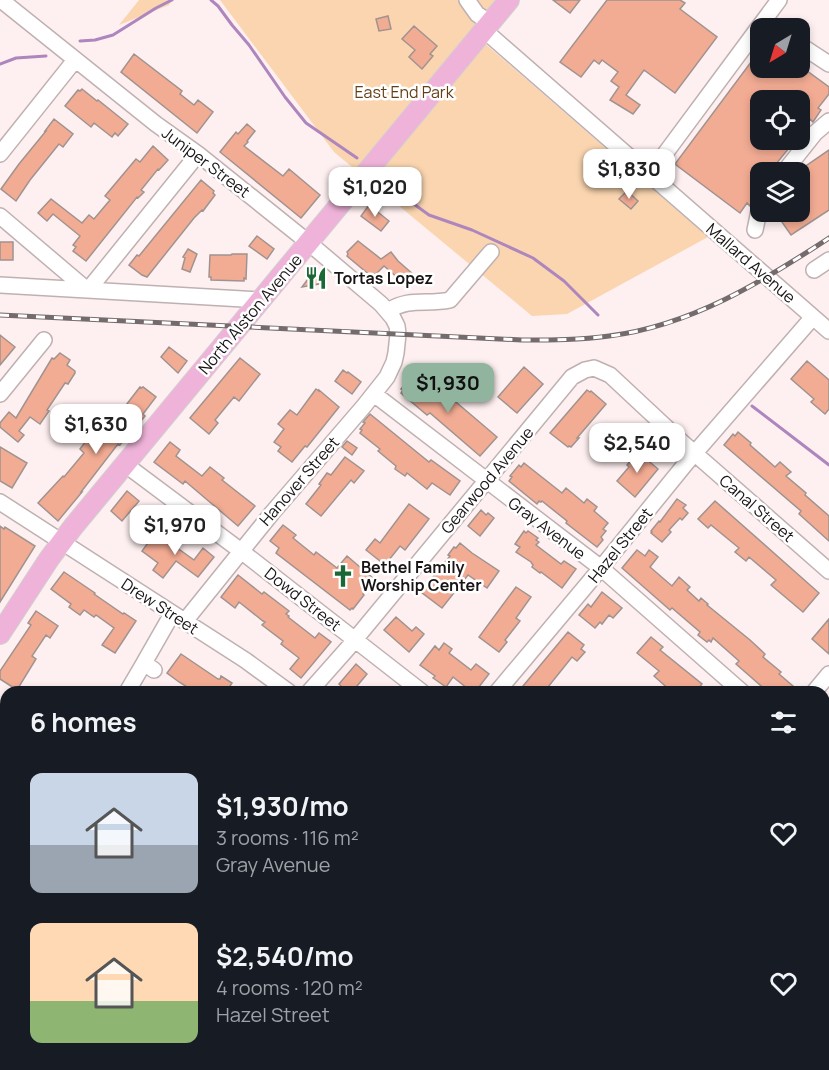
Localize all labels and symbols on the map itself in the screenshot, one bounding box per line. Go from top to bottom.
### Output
north arrow [750,18,810,78]
park label: East End Park [354,81,455,103]
street label: Juniper Street [157,122,255,202]
pin: $1,830 [580,149,678,200]
pin: $1,020 [326,167,424,218]
street label: Mallard Avenue [702,218,800,308]
street label: North Alston Avenue [193,249,307,379]
restaurant icon: Tortas Lopez [303,265,329,291]
place label: Tortas Lopez [334,267,433,289]
pin: $1,930 [399,363,497,414]
pin: $1,630 [47,404,145,455]
street label: Gearwood Avenue [436,422,538,538]
pin: $2,540 [588,423,686,474]
street label: Hanover Street [254,432,344,530]
street label: Canal Street [715,469,799,547]
street label: Gray Avenue [504,492,590,564]
street label: Hazel Street [583,503,657,587]
pin: $1,970 [126,505,224,556]
place label: Bethel Family Worship Center [361,556,482,596]
street label: Dowd Street [260,562,346,636]
church icon: Bethel Family Worship Center [330,563,356,589]
street label: Drew Street [117,573,203,639]

